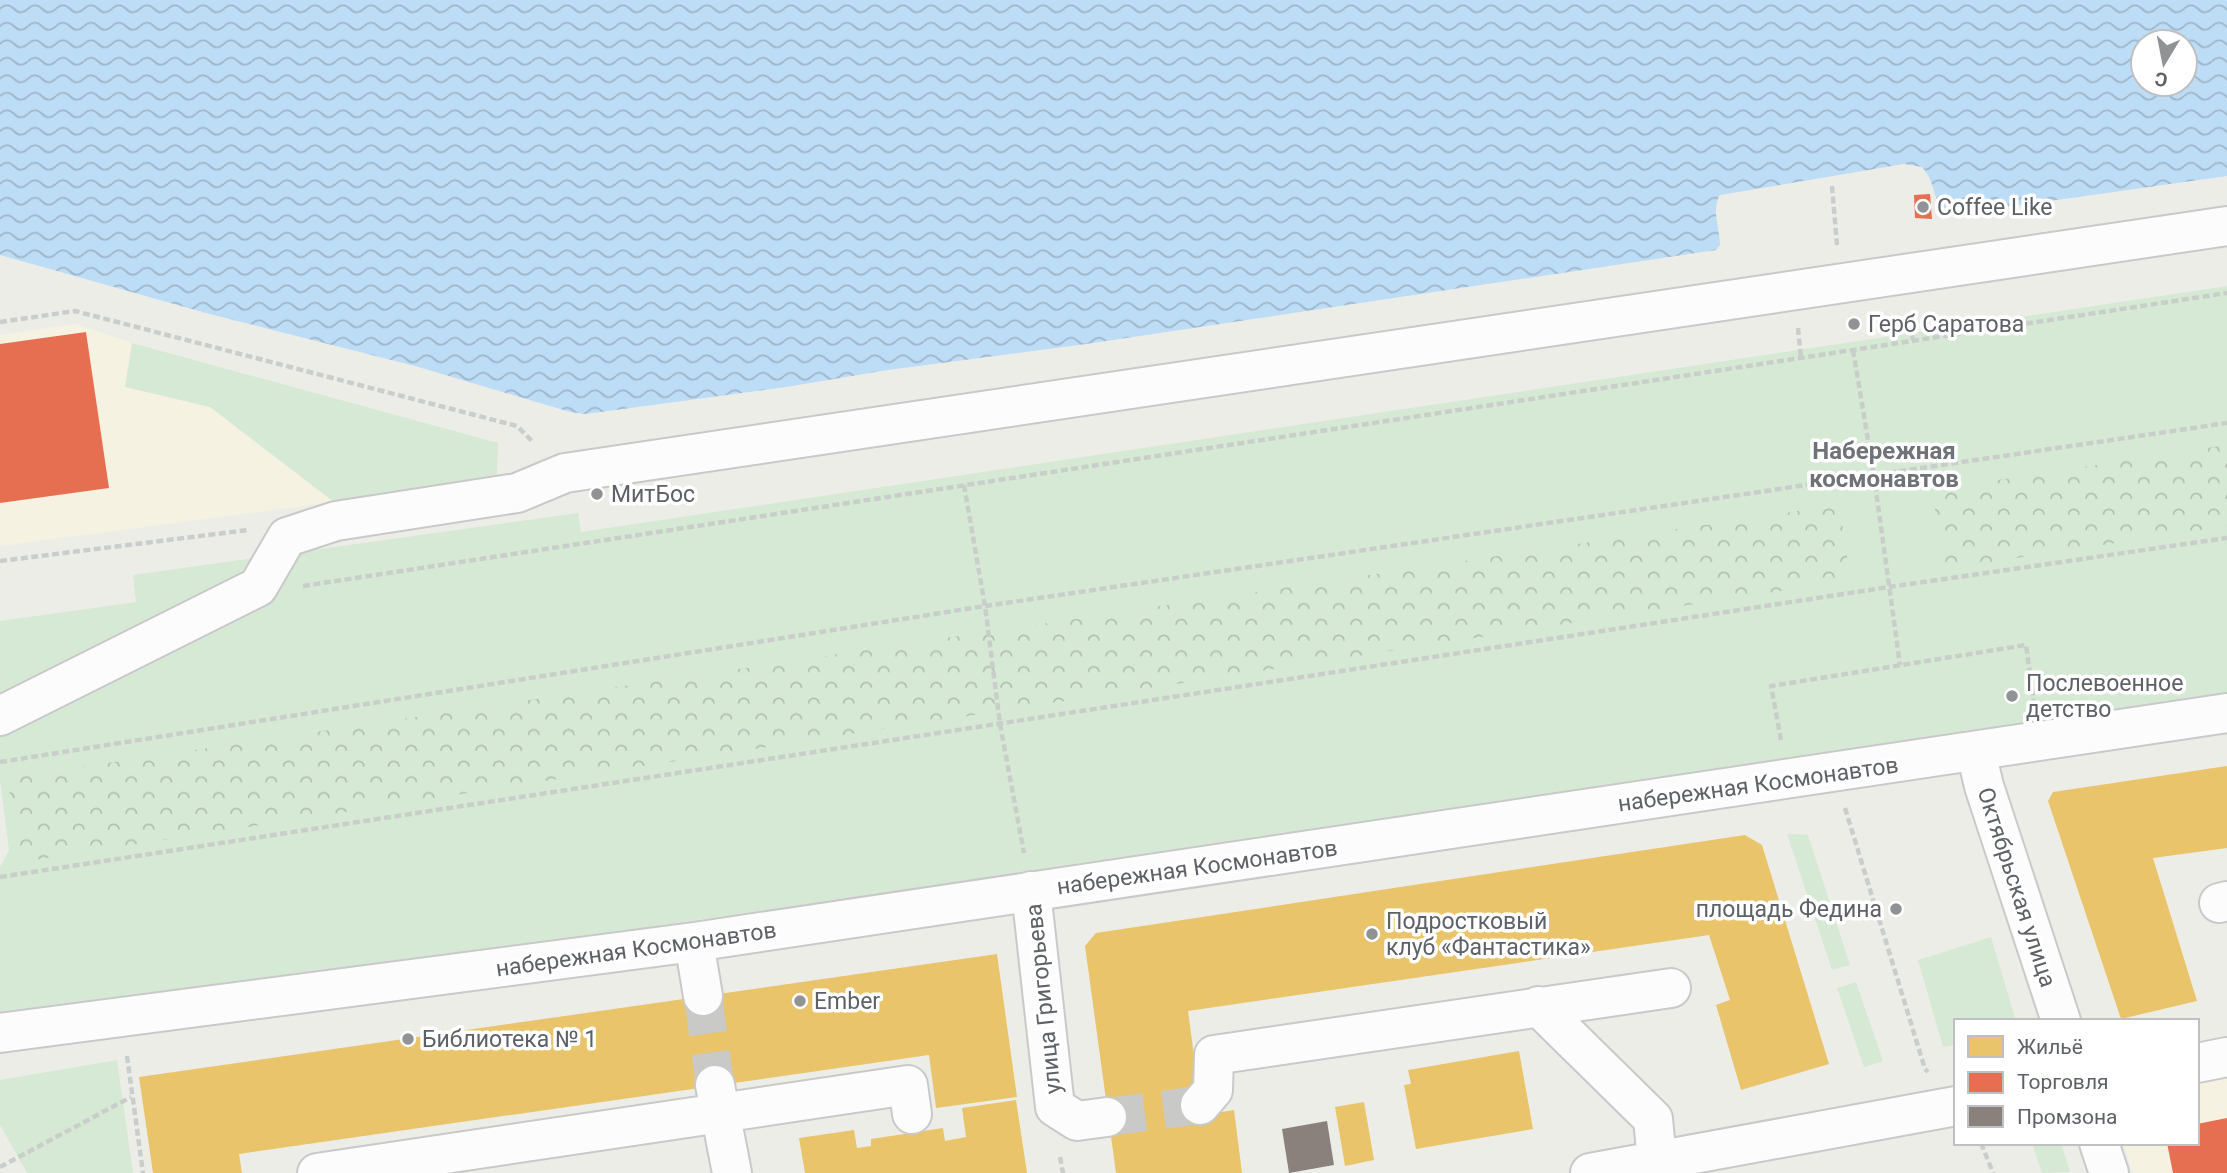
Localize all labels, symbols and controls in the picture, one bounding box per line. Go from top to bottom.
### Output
north arrow [2129,28,2199,98]
text: С [2153,67,2169,92]
place label: Coffee Like [1937,194,2053,221]
marker: Coffee Like [1915,199,1931,215]
place label: Герб Саратова [1868,311,2024,338]
marker: Герб Саратова [1846,316,1862,332]
district label: Набережная космонавтов [1809,437,1959,493]
place label: МитБос [611,481,695,508]
marker: МитБос [589,486,605,502]
place label: Послевоенное детство [2026,670,2183,723]
marker: Послевоенное детство [2004,688,2020,704]
street label: набережная Космонавтов [1616,751,1900,818]
street label: Октябрьская улица [1971,784,2062,990]
street label: набережная Космонавтов [1055,834,1339,901]
place label: площадь Федина [1696,896,1882,923]
marker: площадь Федина [1888,901,1904,917]
street label: улица Григорьева [1020,902,1067,1096]
place label: Подростковый клуб «Фантастика» [1386,908,1591,961]
street label: набережная Космонавтов [494,916,778,983]
marker: Подростковый клуб «Фантастика» [1364,926,1380,942]
place label: Ember [814,988,880,1015]
marker: Ember [792,993,808,1009]
legend [1954,1019,2199,1145]
place label: Библиотека № 1 [422,1026,597,1053]
marker: Библиотека № 1 [400,1031,416,1047]
text: Жильё [2017,1035,2083,1059]
text: Торговля [2017,1070,2109,1094]
text: Промзона [2017,1105,2118,1129]

